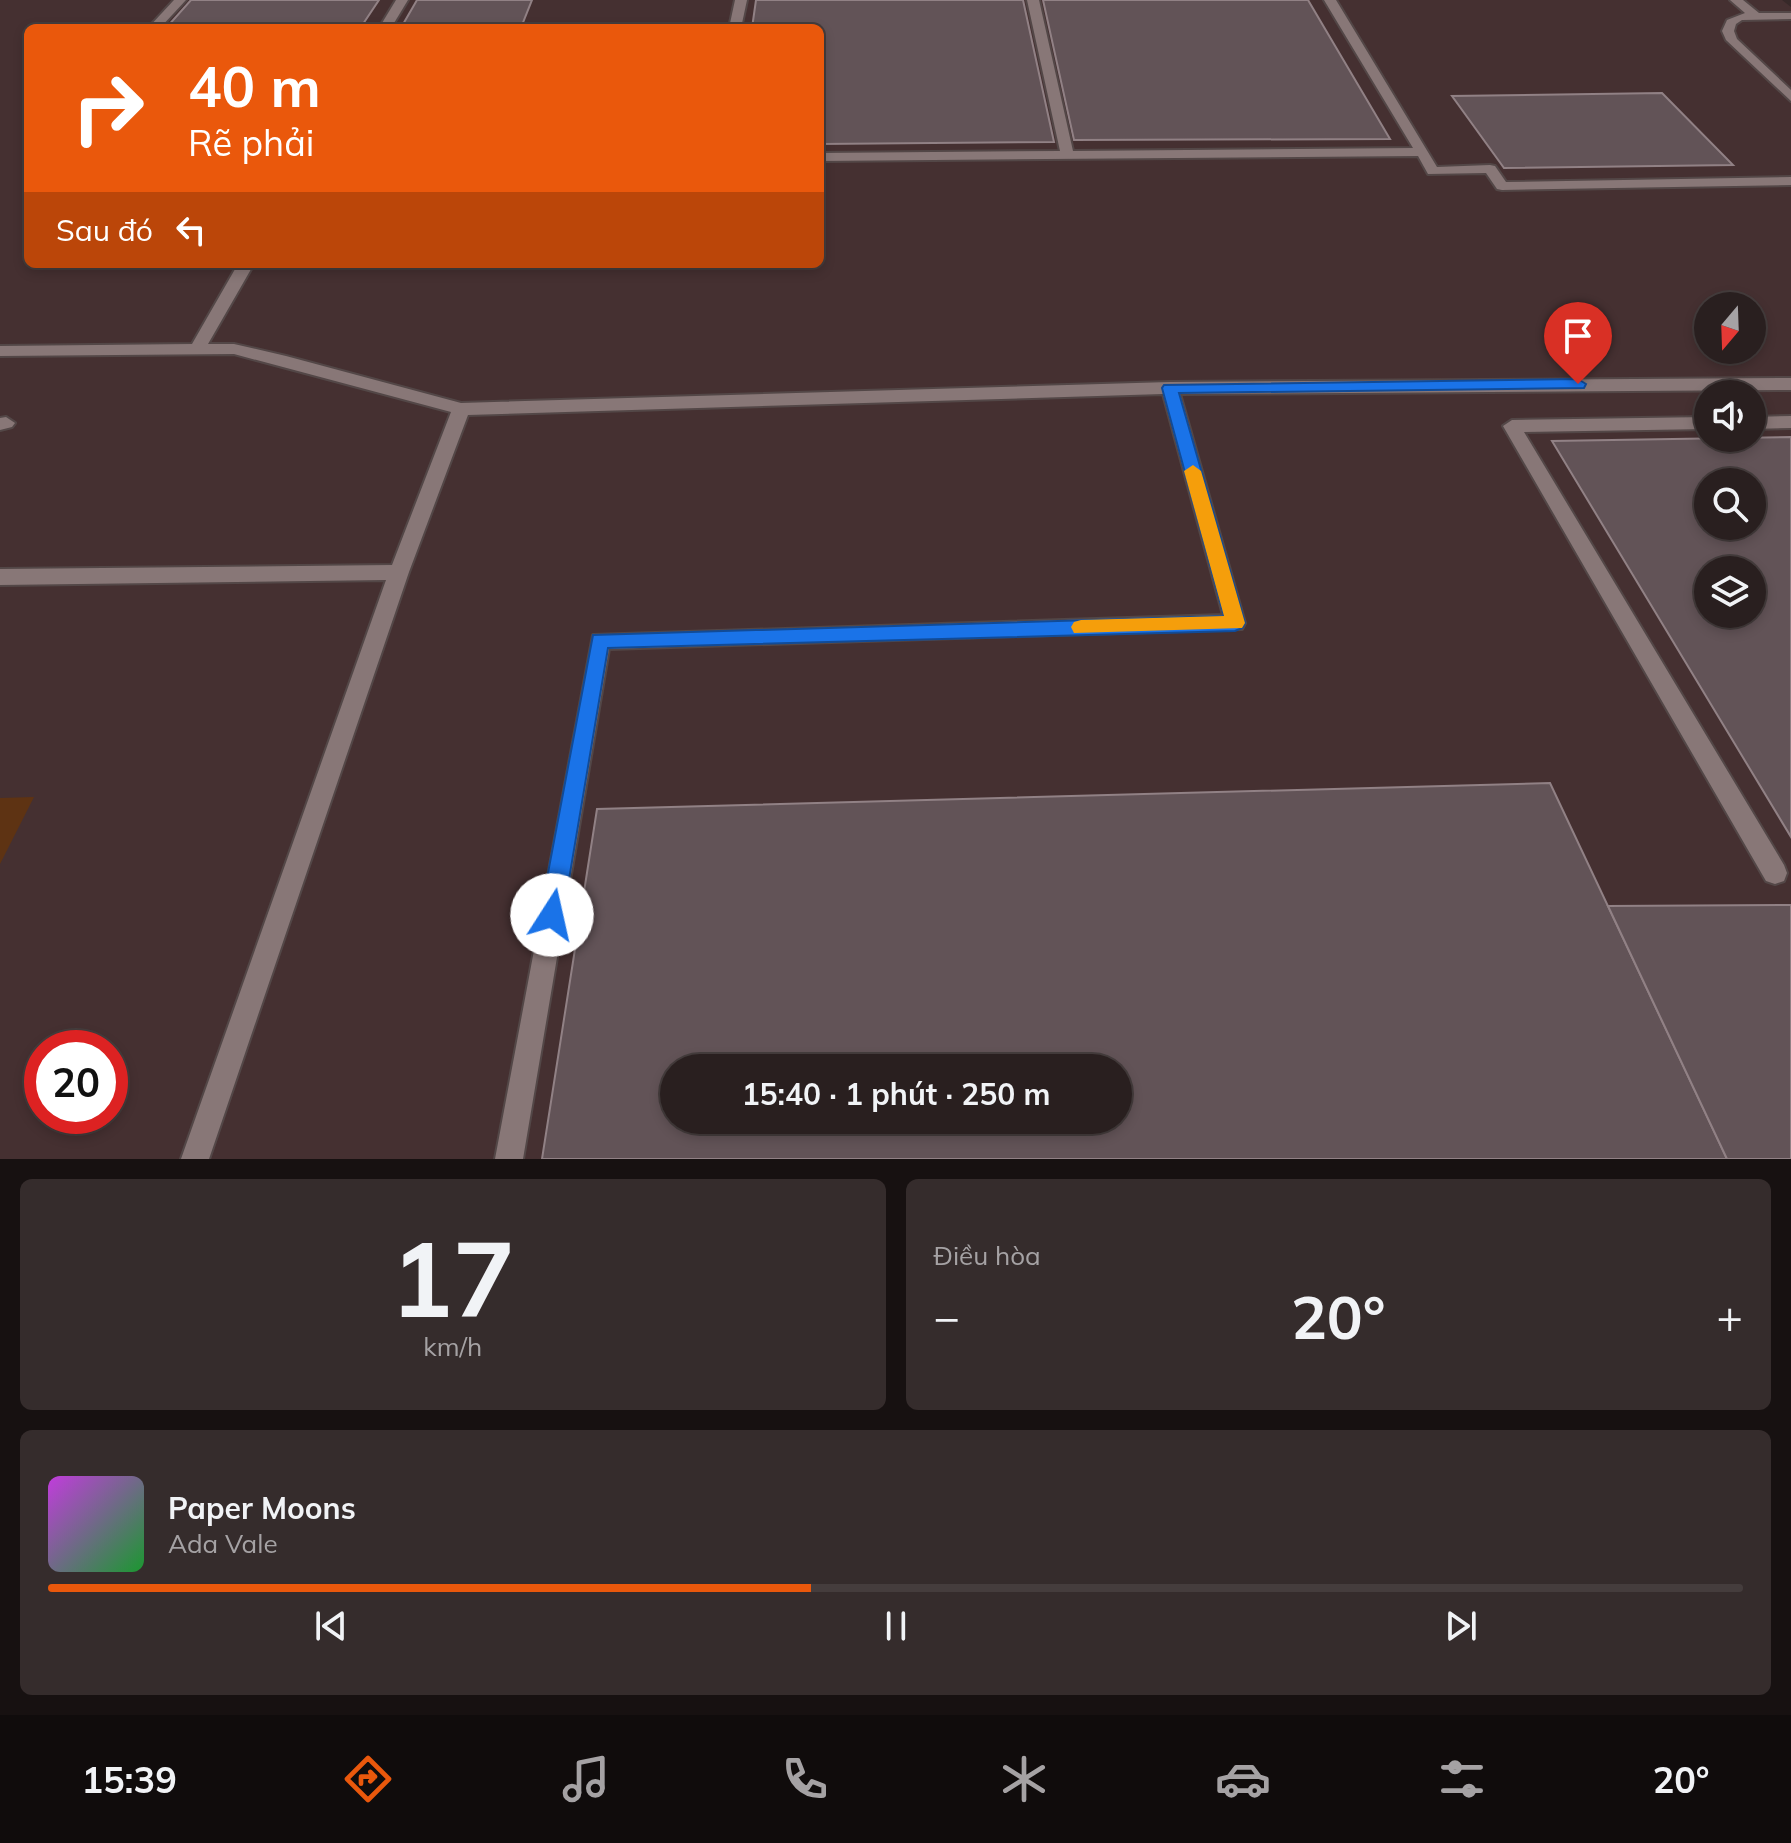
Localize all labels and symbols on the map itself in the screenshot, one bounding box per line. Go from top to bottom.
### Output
north arrow [1694,292,1766,364]
pin [1544,302,1612,384]
position arrow [510,873,594,957]
speed limit sign: 20 [24,1030,128,1134]

